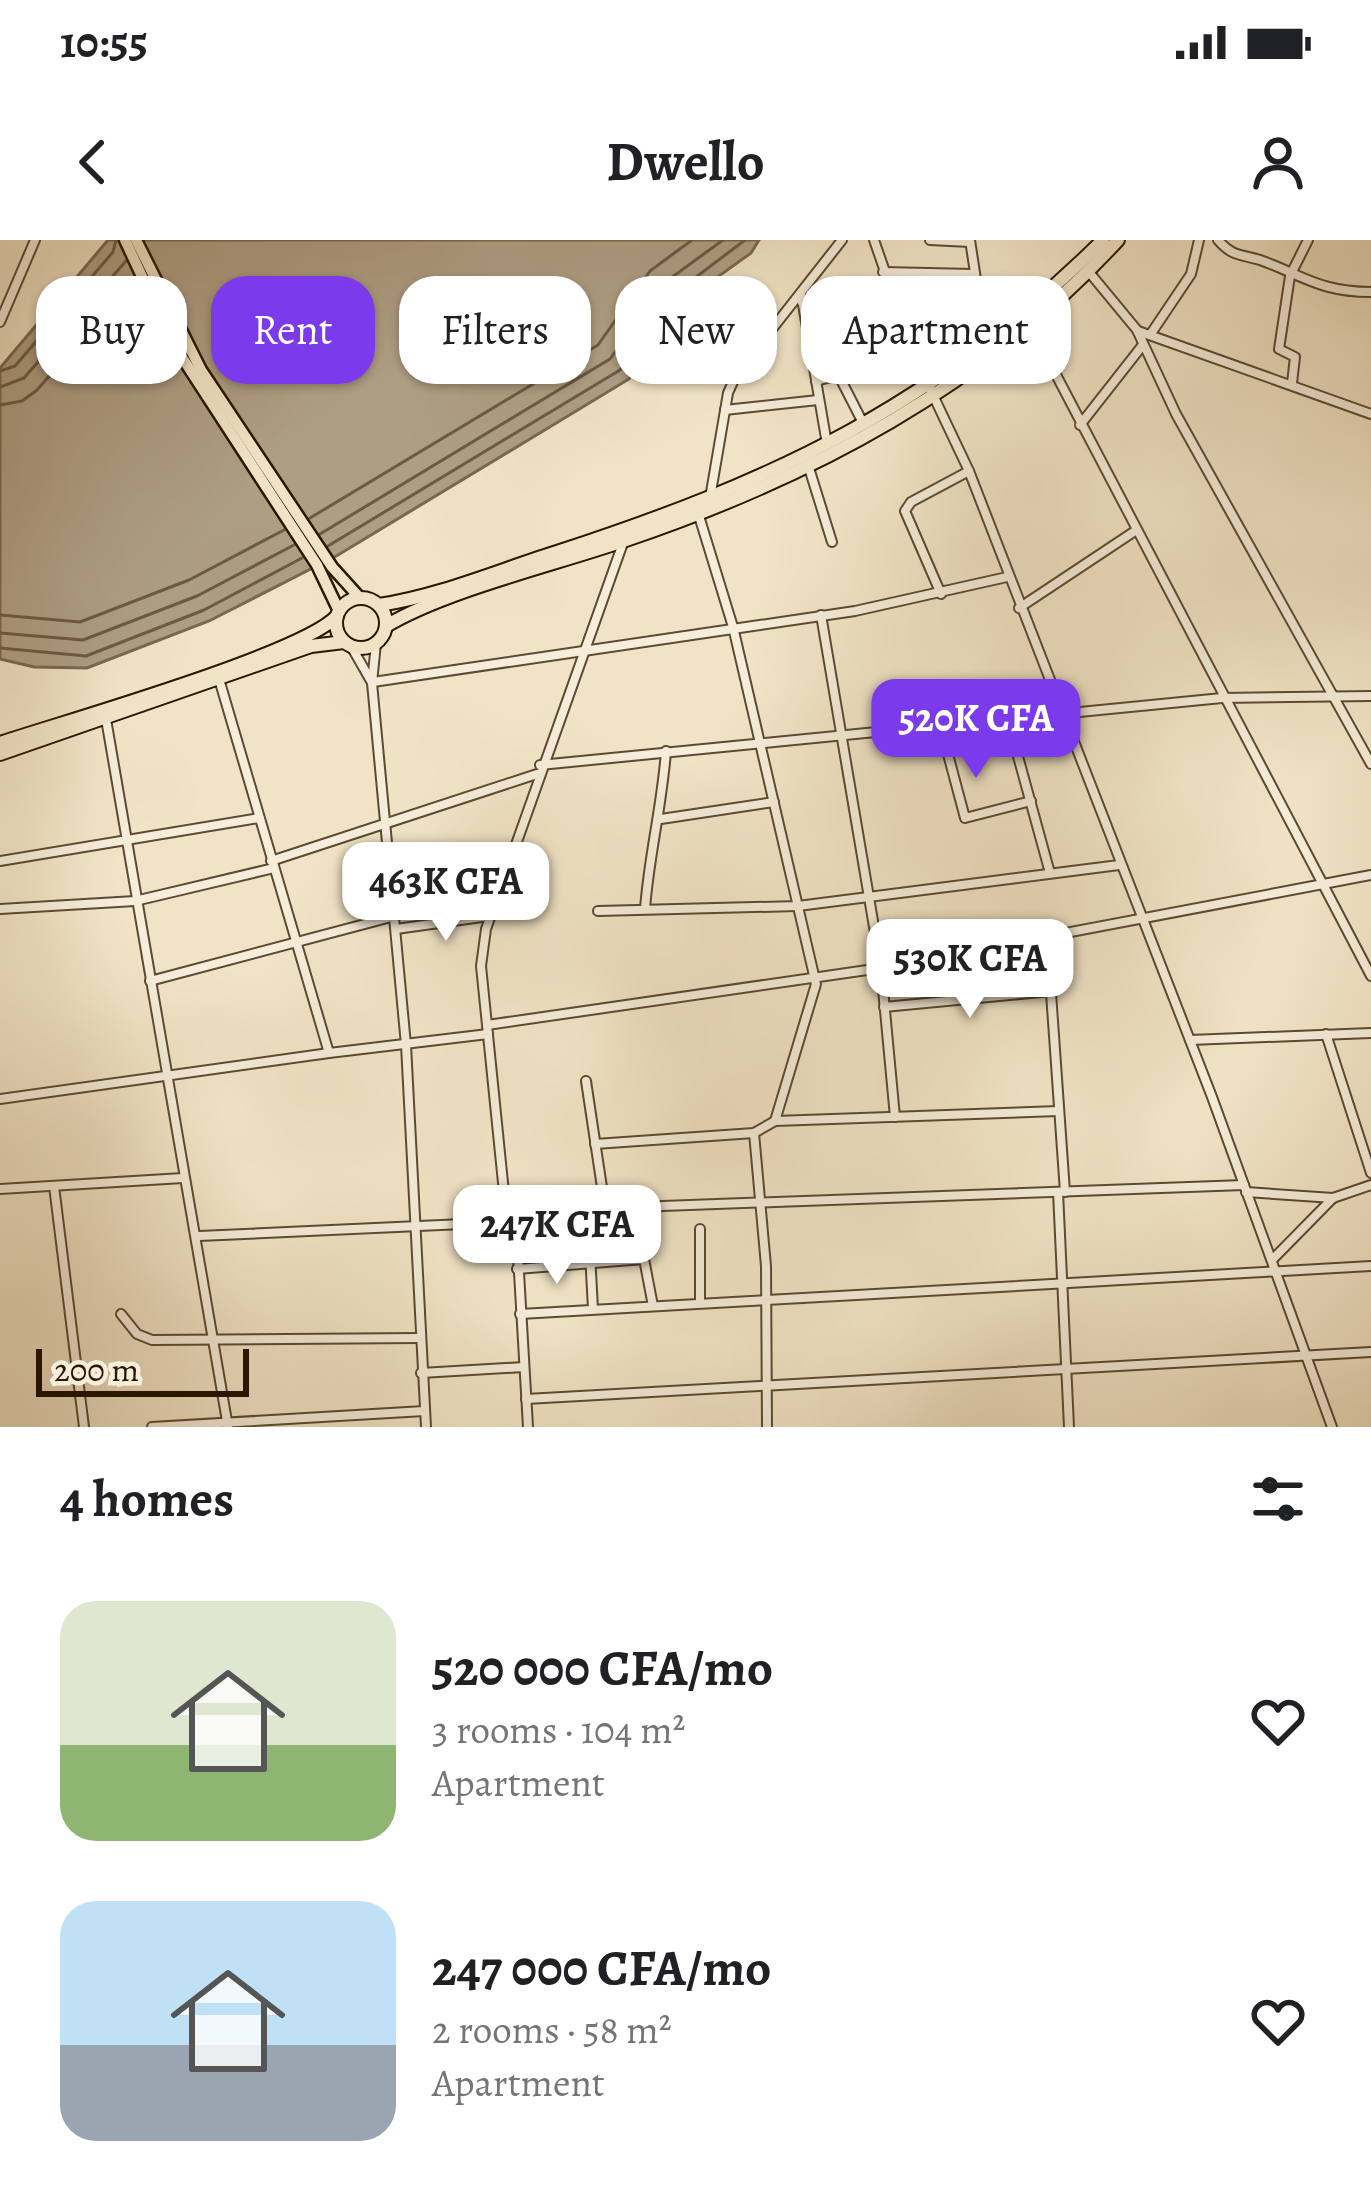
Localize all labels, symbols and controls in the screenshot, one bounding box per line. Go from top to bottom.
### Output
text: 10:55 [60,11,148,73]
text: Dwello [606,125,765,199]
icon: back [60,129,126,195]
icon: person [1245,129,1311,195]
chip: Buy [36,276,187,384]
chip: Rent [211,276,375,384]
chip: Filters [399,276,591,384]
chip: New [615,276,777,384]
chip: Apartment [801,276,1071,384]
pin: 520K CFA [852,679,1100,781]
text: 520K CFA [898,691,1054,744]
pin: 463K CFA [322,842,570,944]
text: 463K CFA [369,854,523,907]
pin: 530K CFA [846,919,1094,1021]
text: 530K CFA [893,931,1047,984]
pin: 247K CFA [433,1185,681,1287]
text: 247K CFA [480,1197,634,1250]
scale bar [36,1343,249,1396]
text: 200 m [54,1347,139,1392]
text: 4 homes [60,1464,234,1534]
icon: filters [1245,1466,1311,1532]
text: 520 000 CFA/mo [432,1633,773,1703]
icon: home [156,1649,300,1793]
icon: heart [1245,1688,1311,1754]
text: 3 rooms · 104 m² [432,1703,685,1756]
text: Apartment [432,1756,605,1809]
text: 247 000 CFA/mo [432,1933,771,2003]
icon: home [156,1949,300,2093]
icon: heart [1245,1988,1311,2054]
text: 2 rooms · 58 m² [432,2003,672,2056]
text: Apartment [432,2056,605,2109]

